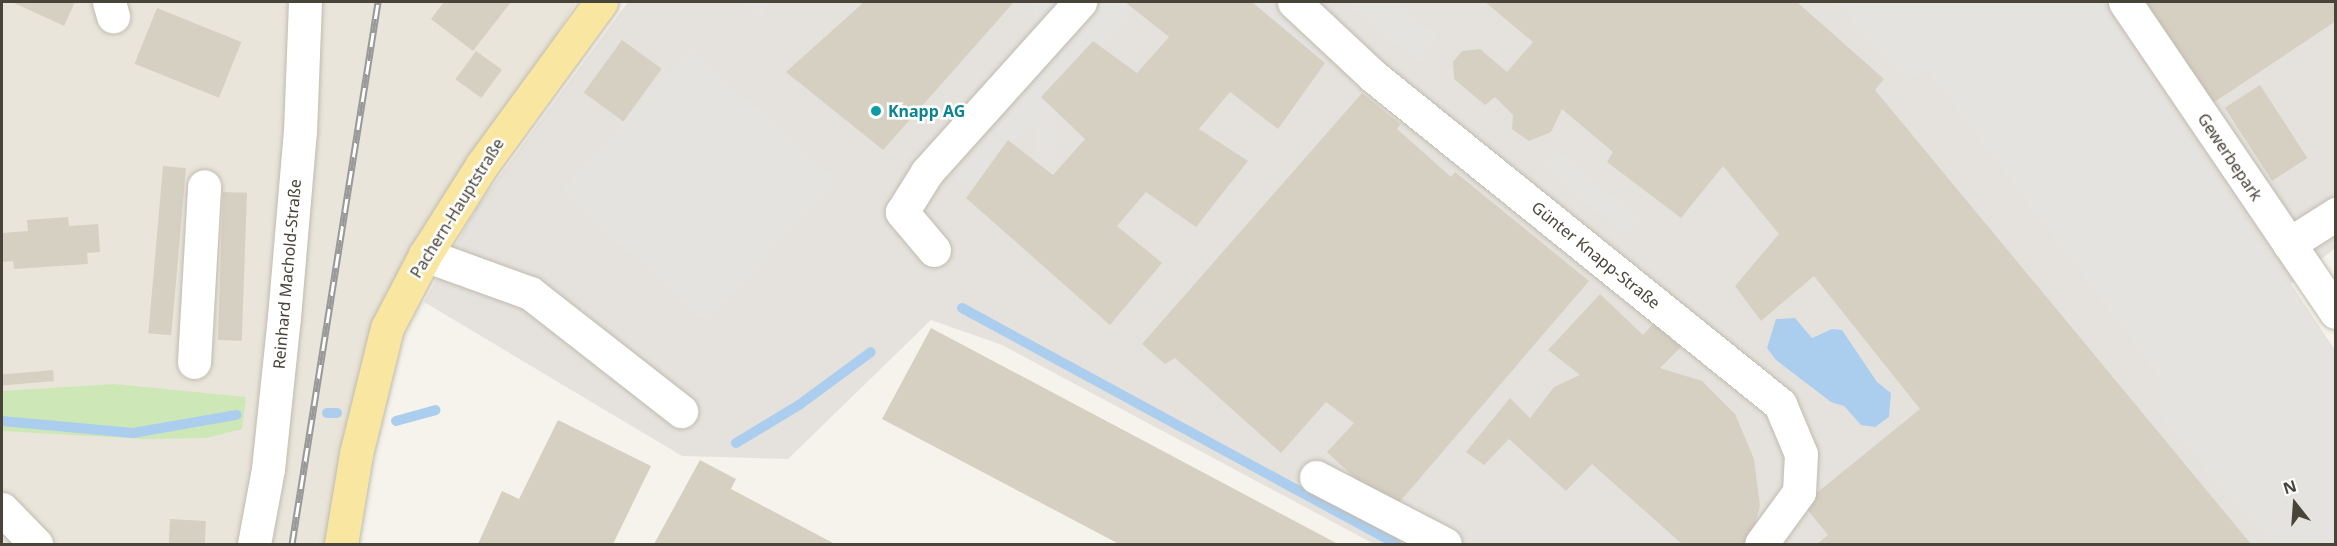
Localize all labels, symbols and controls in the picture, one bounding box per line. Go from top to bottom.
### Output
place label: Knapp AG [888,101,965,121]
marker: Knapp AG [869,104,883,118]
street label: Gewerbepark [2194,110,2266,204]
street label: Pachern-Hauptstraße [406,135,508,281]
street label: Reinhard Machold-Straße [269,178,305,370]
street label: Günter Knapp-Straße [1528,197,1664,313]
north arrow [2265,474,2325,534]
text: N [2280,474,2299,499]

